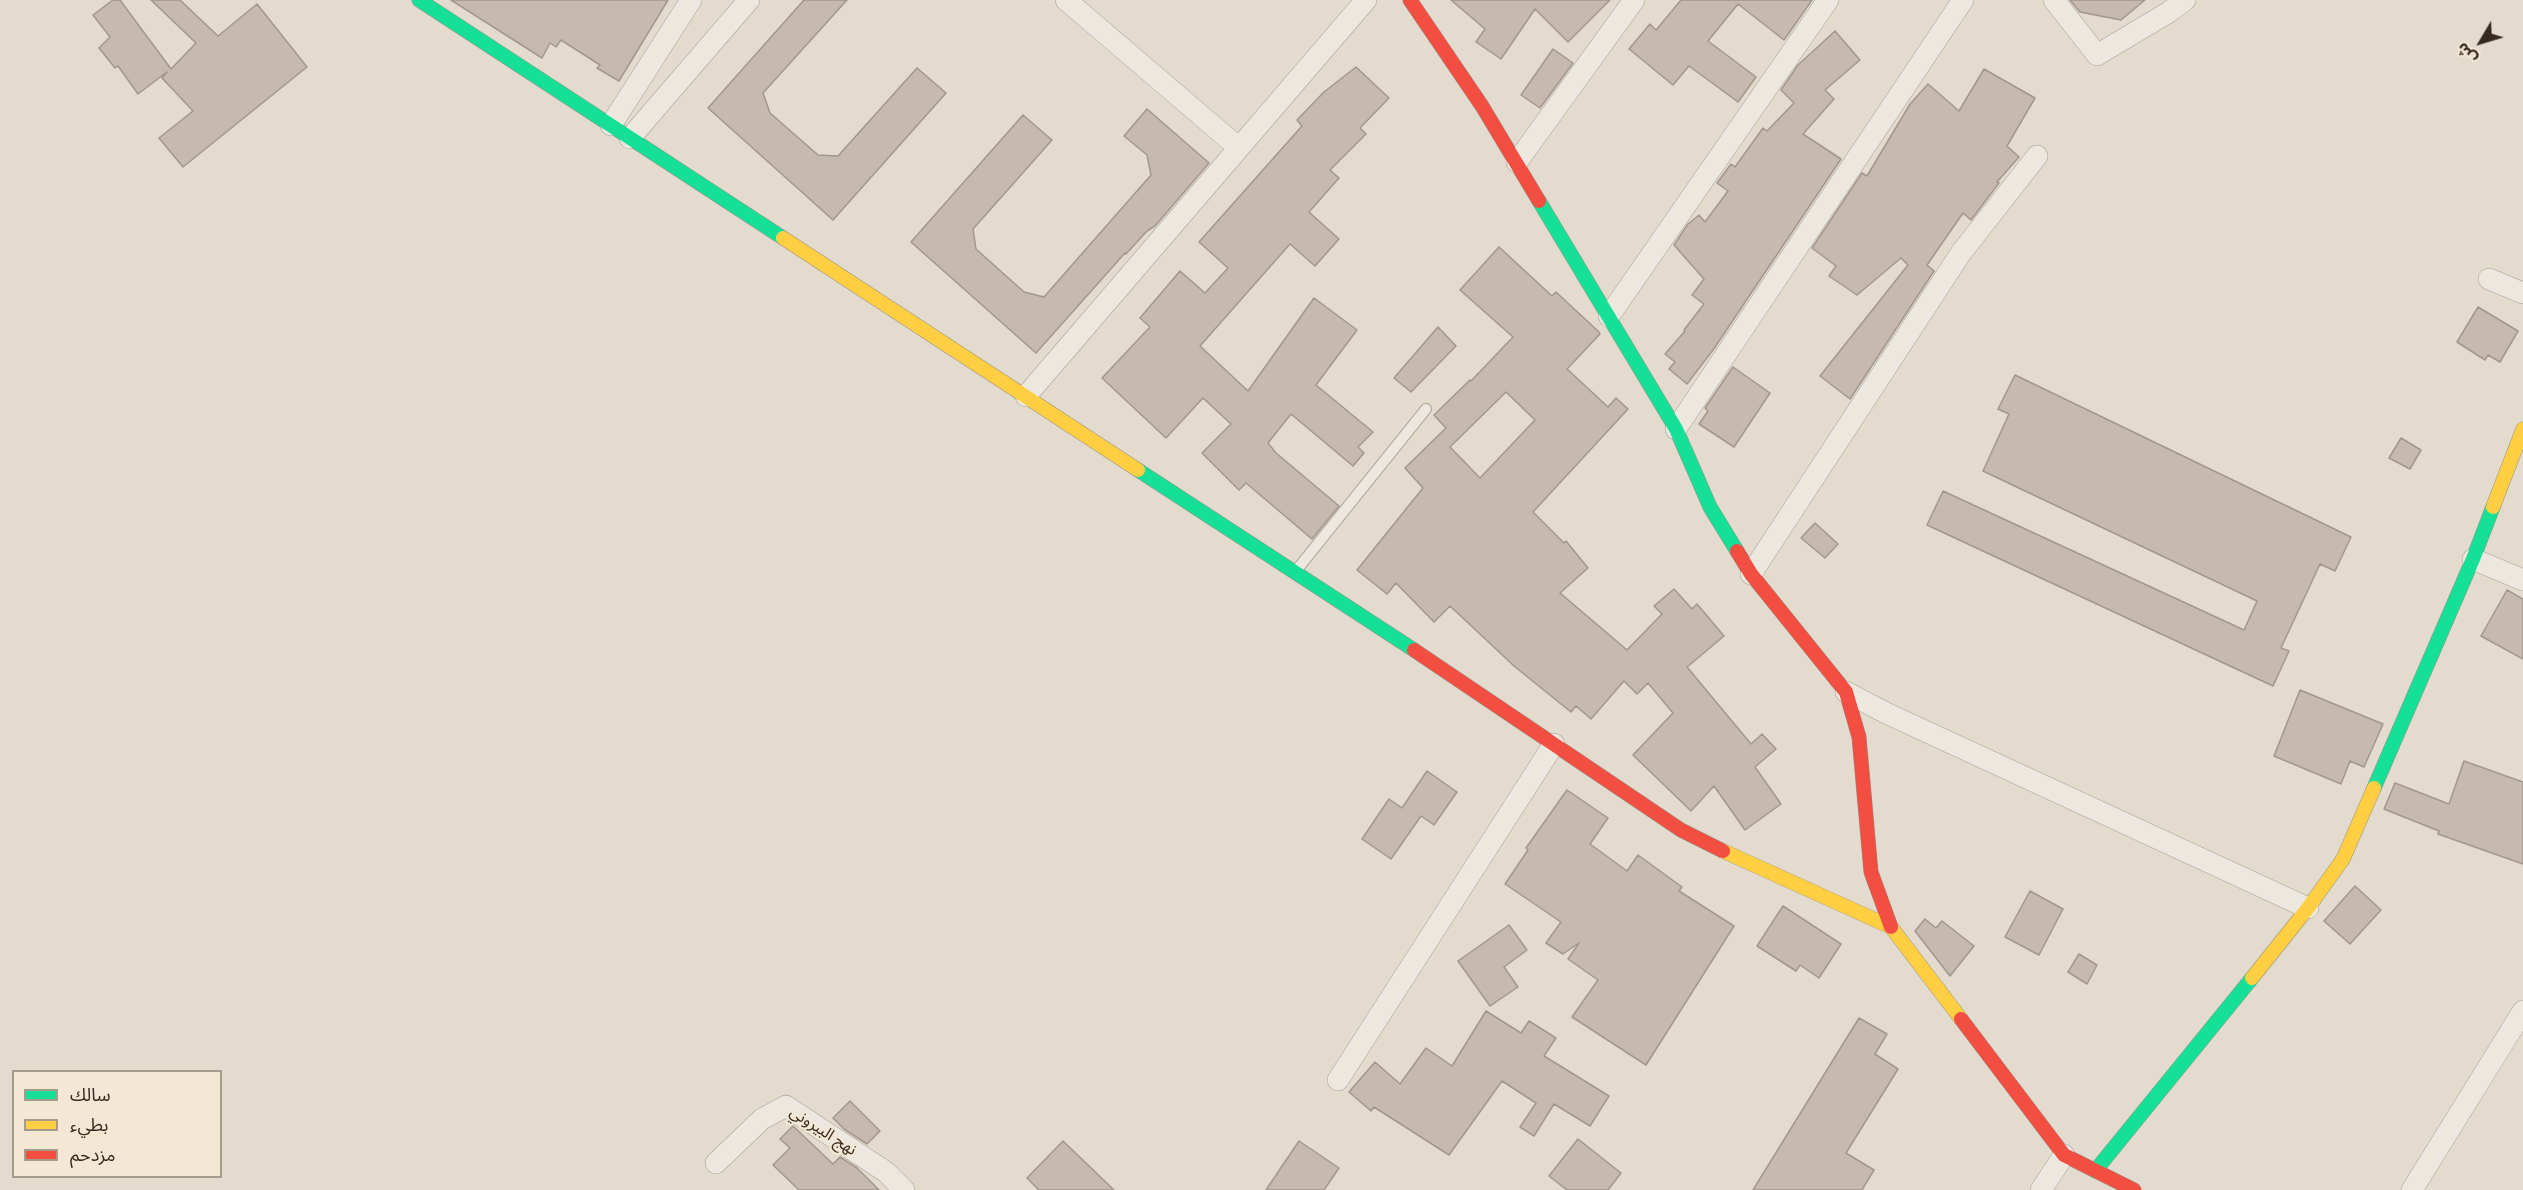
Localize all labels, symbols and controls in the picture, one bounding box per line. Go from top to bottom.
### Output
north arrow [2451,12,2511,72]
text: ش [2452,39,2481,68]
legend [12,1070,222,1178]
text: سالك [70,1084,111,1105]
street label: نهج البيروني [786,1102,860,1160]
text: بطيء [70,1114,108,1135]
text: مزدحم [70,1144,115,1165]

